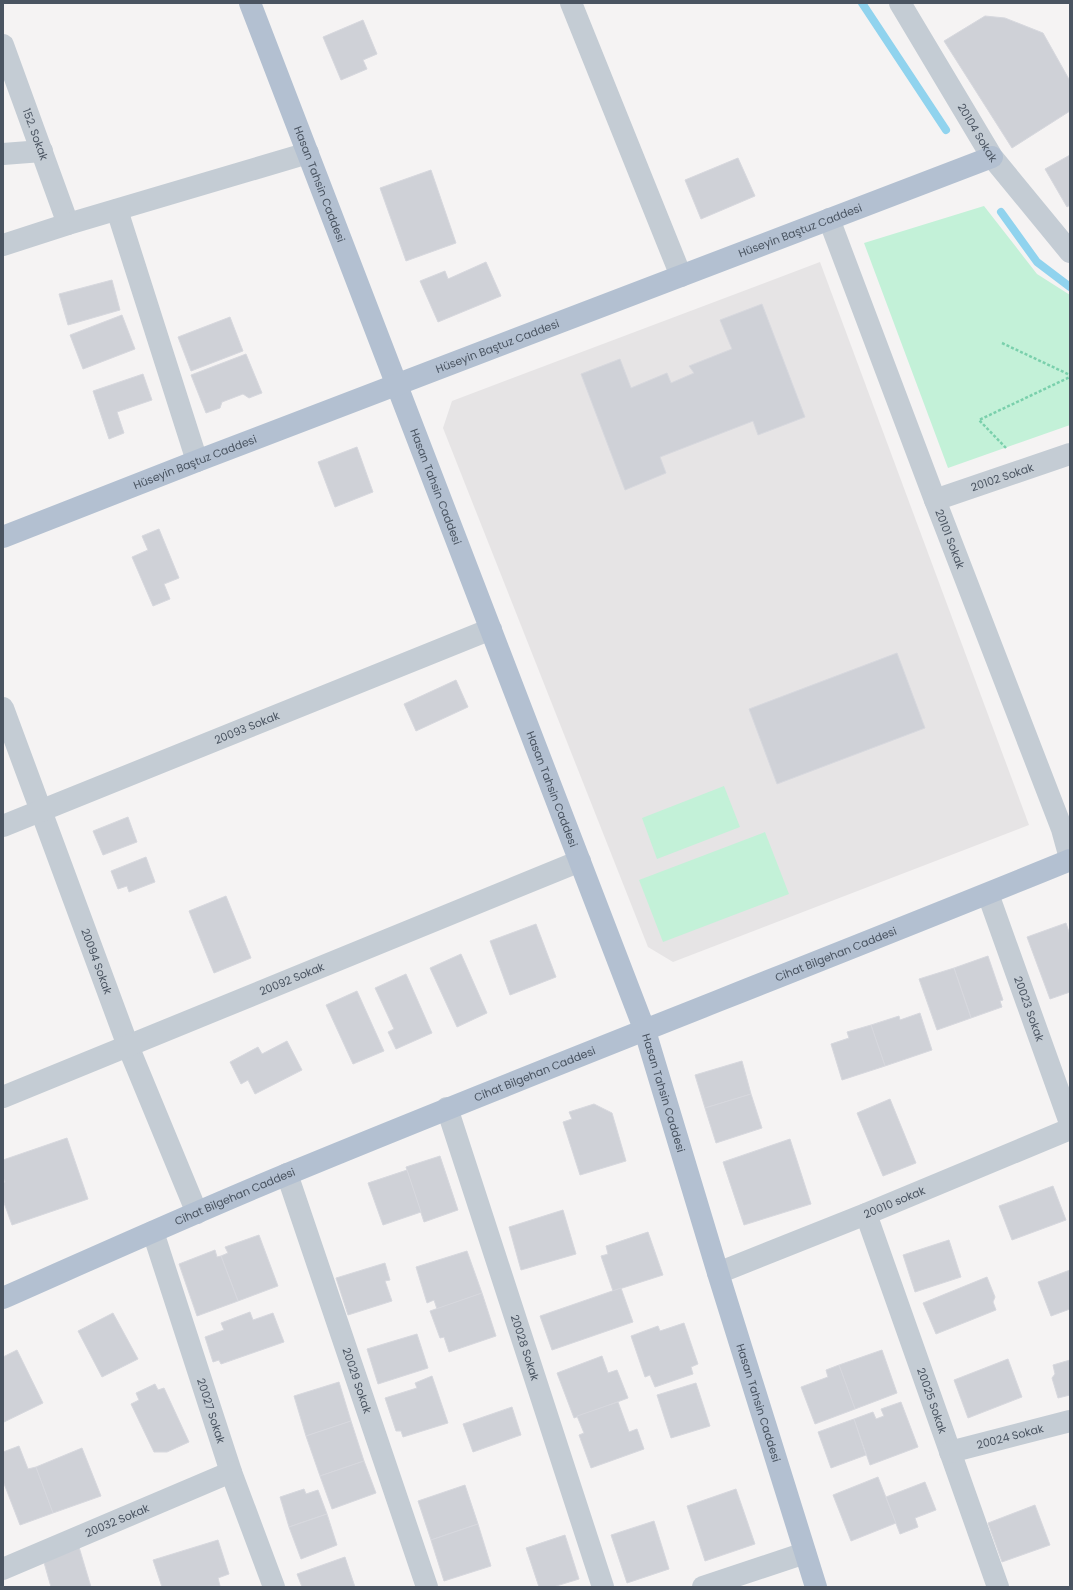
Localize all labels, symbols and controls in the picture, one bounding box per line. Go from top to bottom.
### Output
street label: 20104 Sokak [954,100,1001,166]
street label: 152. Sokak [19,106,52,163]
street label: Hasan Tahsin Caddesi [290,124,349,245]
street label: Hüseyin Baştuz Caddesi [736,199,864,261]
street label: Hüseyin Baştuz Caddesi [433,315,562,377]
street label: Hasan Tahsin Caddesi [406,426,465,547]
street label: Hüseyin Baştuz Caddesi [131,431,259,493]
street label: 20102 Sokak [969,459,1036,495]
street label: 20101 Sokak [931,507,969,571]
street label: 20093 Sokak [212,707,282,748]
street label: Hasan Tahsin Caddesi [522,729,582,850]
street label: Cihat Bilgehan Caddesi [772,923,899,986]
street label: 20094 Sokak [77,926,116,997]
street label: 20092 Sokak [257,958,327,999]
street label: 20023 Sokak [1010,974,1048,1044]
street label: Hasan Tahsin Caddesi [638,1032,689,1155]
street label: Cihat Bilgehan Caddesi [471,1042,598,1105]
street label: Cihat Bilgehan Caddesi [172,1164,298,1229]
street label: 20010 sokak [861,1182,928,1222]
street label: 20028 Sokak [507,1312,543,1383]
street label: Hasan Tahsin Caddesi [733,1342,785,1464]
street label: 20029 Sokak [338,1345,376,1416]
street label: 20025 Sokak [913,1366,951,1436]
street label: 20027 Sokak [193,1376,229,1446]
street label: 20024 Sokak [975,1420,1046,1453]
street label: 20032 Sokak [83,1500,152,1541]

